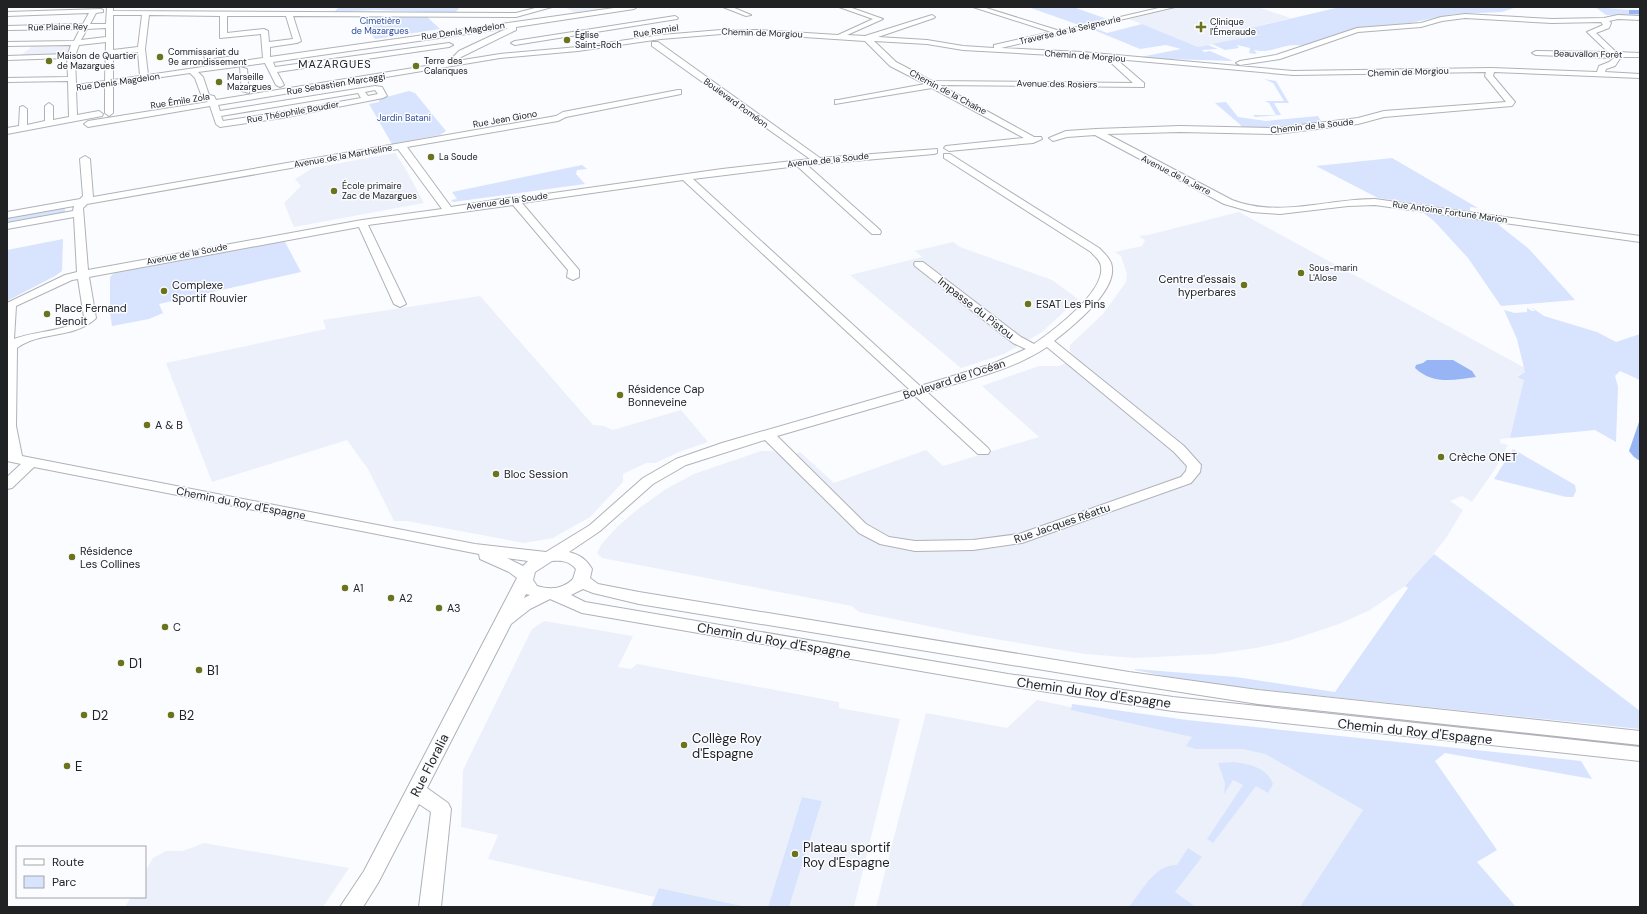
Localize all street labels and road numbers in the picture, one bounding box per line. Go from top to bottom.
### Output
street label: Traverse de la Seigneurie [1018,13,1122,47]
street label: Rue Denis Magdelon [421,19,505,43]
street label: Rue Plaine Rey [28,20,88,34]
street label: Rue Ramiel [633,22,679,40]
street label: Chemin de Morgiou [721,26,803,40]
street label: Chemin de Morgiou [1044,47,1126,65]
street label: Beauvallon Forêt [1554,47,1623,61]
street label: Chemin de Morgiou [1367,65,1449,79]
street label: Chemin de la Chaîne [907,67,989,117]
street label: Rue Denis Magdelon [76,70,160,94]
street label: Rue Sebastien Marcaggi [286,70,386,98]
street label: Boulevard Poméon [701,75,771,131]
street label: Avenue des Rosiers [1017,77,1098,91]
street label: Rue Émile Zola [149,89,211,112]
street label: Rue Théophile Boudier [246,98,341,126]
street label: Rue Jean Giono [472,107,538,131]
street label: Chemin de la Soude [1270,116,1354,136]
street label: Avenue de la Martheline [293,141,393,171]
street label: Avenue de la Soude [787,150,869,170]
street label: Avenue de la Jarre [1139,152,1213,198]
street label: Avenue de la Soude [466,189,548,213]
street label: Rue Antoine Fortuné Marion [1392,198,1508,226]
street label: Avenue de la Soude [146,240,228,268]
street label: Impasse du Pistou [935,274,1017,342]
street label: Boulevard de l'Océan [901,356,1007,402]
street label: Chemin du Roy d'Espagne [175,484,307,522]
street label: Rue Jacques Réattu [1012,500,1112,546]
street label: Chemin du Roy d'Espagne [696,619,852,662]
street label: Chemin du Roy d'Espagne [1016,673,1172,712]
street label: Chemin du Roy d'Espagne [1337,715,1493,748]
street label: Rue Floralia [406,731,453,800]

